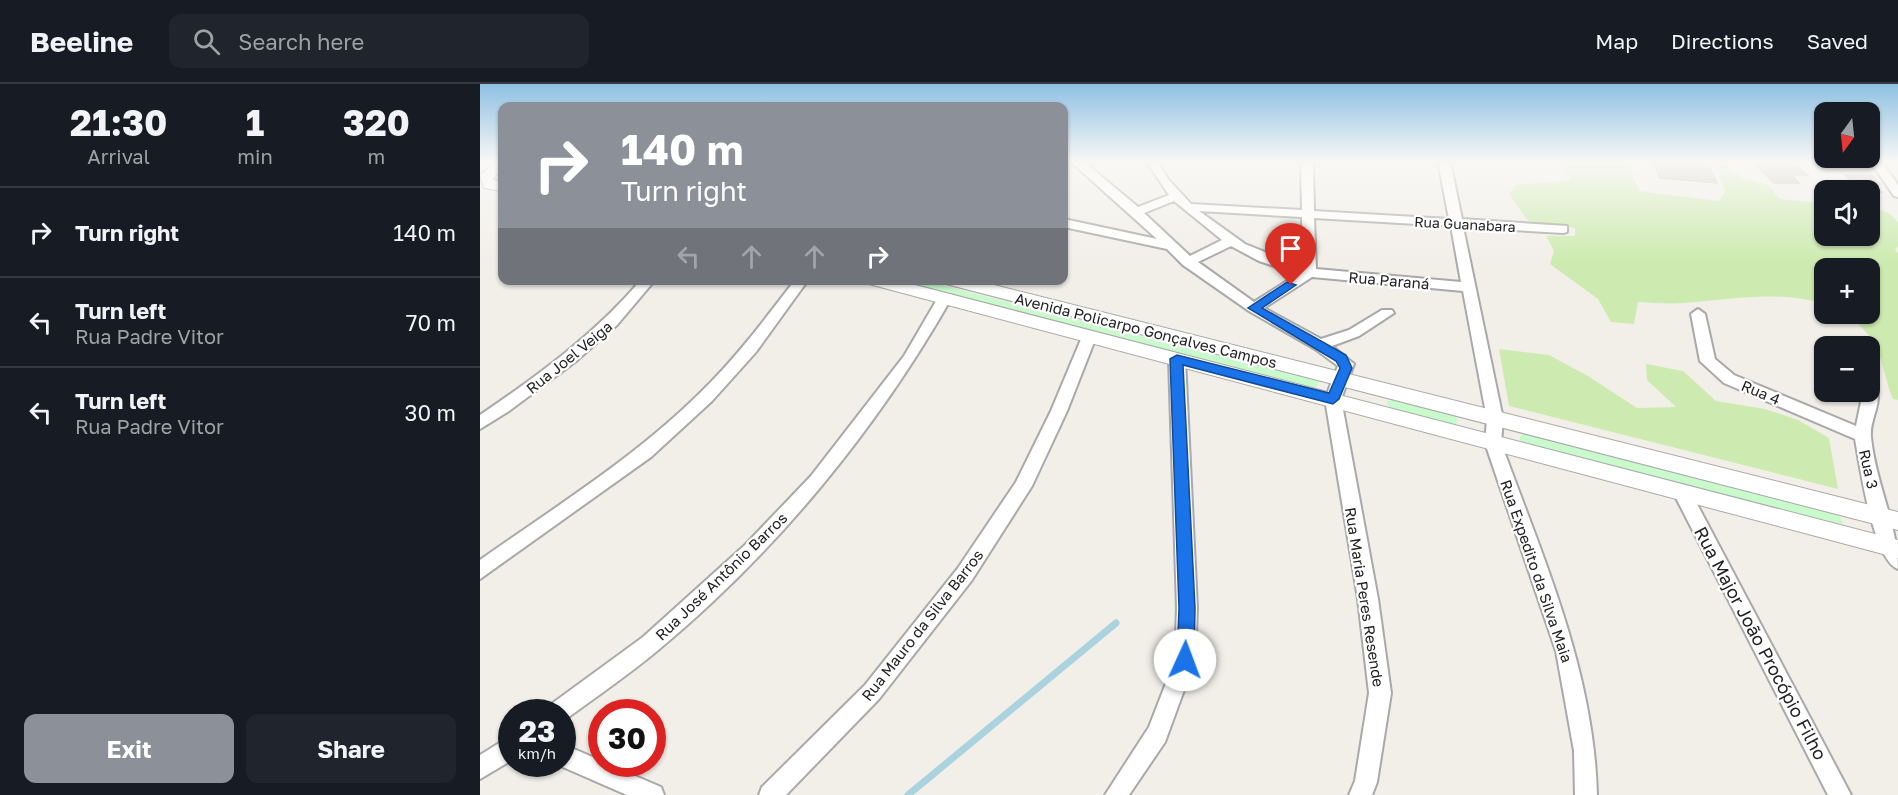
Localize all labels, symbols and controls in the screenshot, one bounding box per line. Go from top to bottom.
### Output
search box [169,14,589,68]
text: Beeline [30,25,133,58]
icon: search [190,25,223,58]
text: Search here [238,28,364,55]
text: Map [1595,28,1638,54]
text: Directions [1671,28,1774,54]
text: Saved [1807,28,1868,54]
text: 21:30 [70,101,167,144]
text: 1 [246,101,264,144]
text: 320 [343,101,410,144]
north arrow [1814,102,1880,168]
map controls [1814,102,1880,402]
text: 140 m [621,124,743,174]
icon: right [522,126,600,204]
text: Arrival [87,144,150,168]
text: min [237,144,273,168]
text: m [367,144,385,168]
text: Turn right [621,175,747,207]
button: sound [1814,180,1880,246]
street label: Rua Guanabara [1414,213,1516,235]
icon: right [24,216,57,249]
text: Turn right [75,219,179,246]
text: 140 m [393,219,456,246]
pin [1265,223,1316,285]
icon: arrive [1274,232,1307,265]
icon: left [672,240,705,273]
icon: ahead [735,240,768,273]
icon: ahead [798,240,831,273]
icon: right [861,240,894,273]
button: + [1814,258,1880,324]
street label: Rua Paraná [1348,267,1430,293]
street label: Avenida Policarpo Gonçalves Campos [1013,289,1279,371]
text: Turn left [75,297,166,324]
icon: left [24,306,57,339]
text: 70 m [406,309,456,336]
street label: Rua Joel Veiga [522,317,616,397]
text: Rua Padre Vitor [75,324,224,348]
button: − [1814,336,1880,402]
street label: Rua 4 [1739,376,1783,408]
text: Turn left [75,387,166,414]
icon: left [24,396,57,429]
text: 30 m [405,399,456,426]
text: Rua Padre Vitor [75,414,224,438]
street label: Rua 3 [1856,447,1882,491]
street label: Rua Expedito da Silva Maia [1497,477,1577,665]
street label: Rua Maria Peres Resende [1342,506,1388,688]
street label: Rua José Antônio Barros [651,508,791,644]
street label: Rua Major João Procópio Filho [1690,523,1832,763]
street label: Rua Mauro da Silva Barros [857,546,987,704]
position arrow [1153,628,1217,692]
speed limit sign: 30 [588,699,666,777]
text: 23 [519,713,555,749]
button: Exit [24,714,234,783]
button: Share [246,714,456,783]
text: km/h [518,744,556,762]

